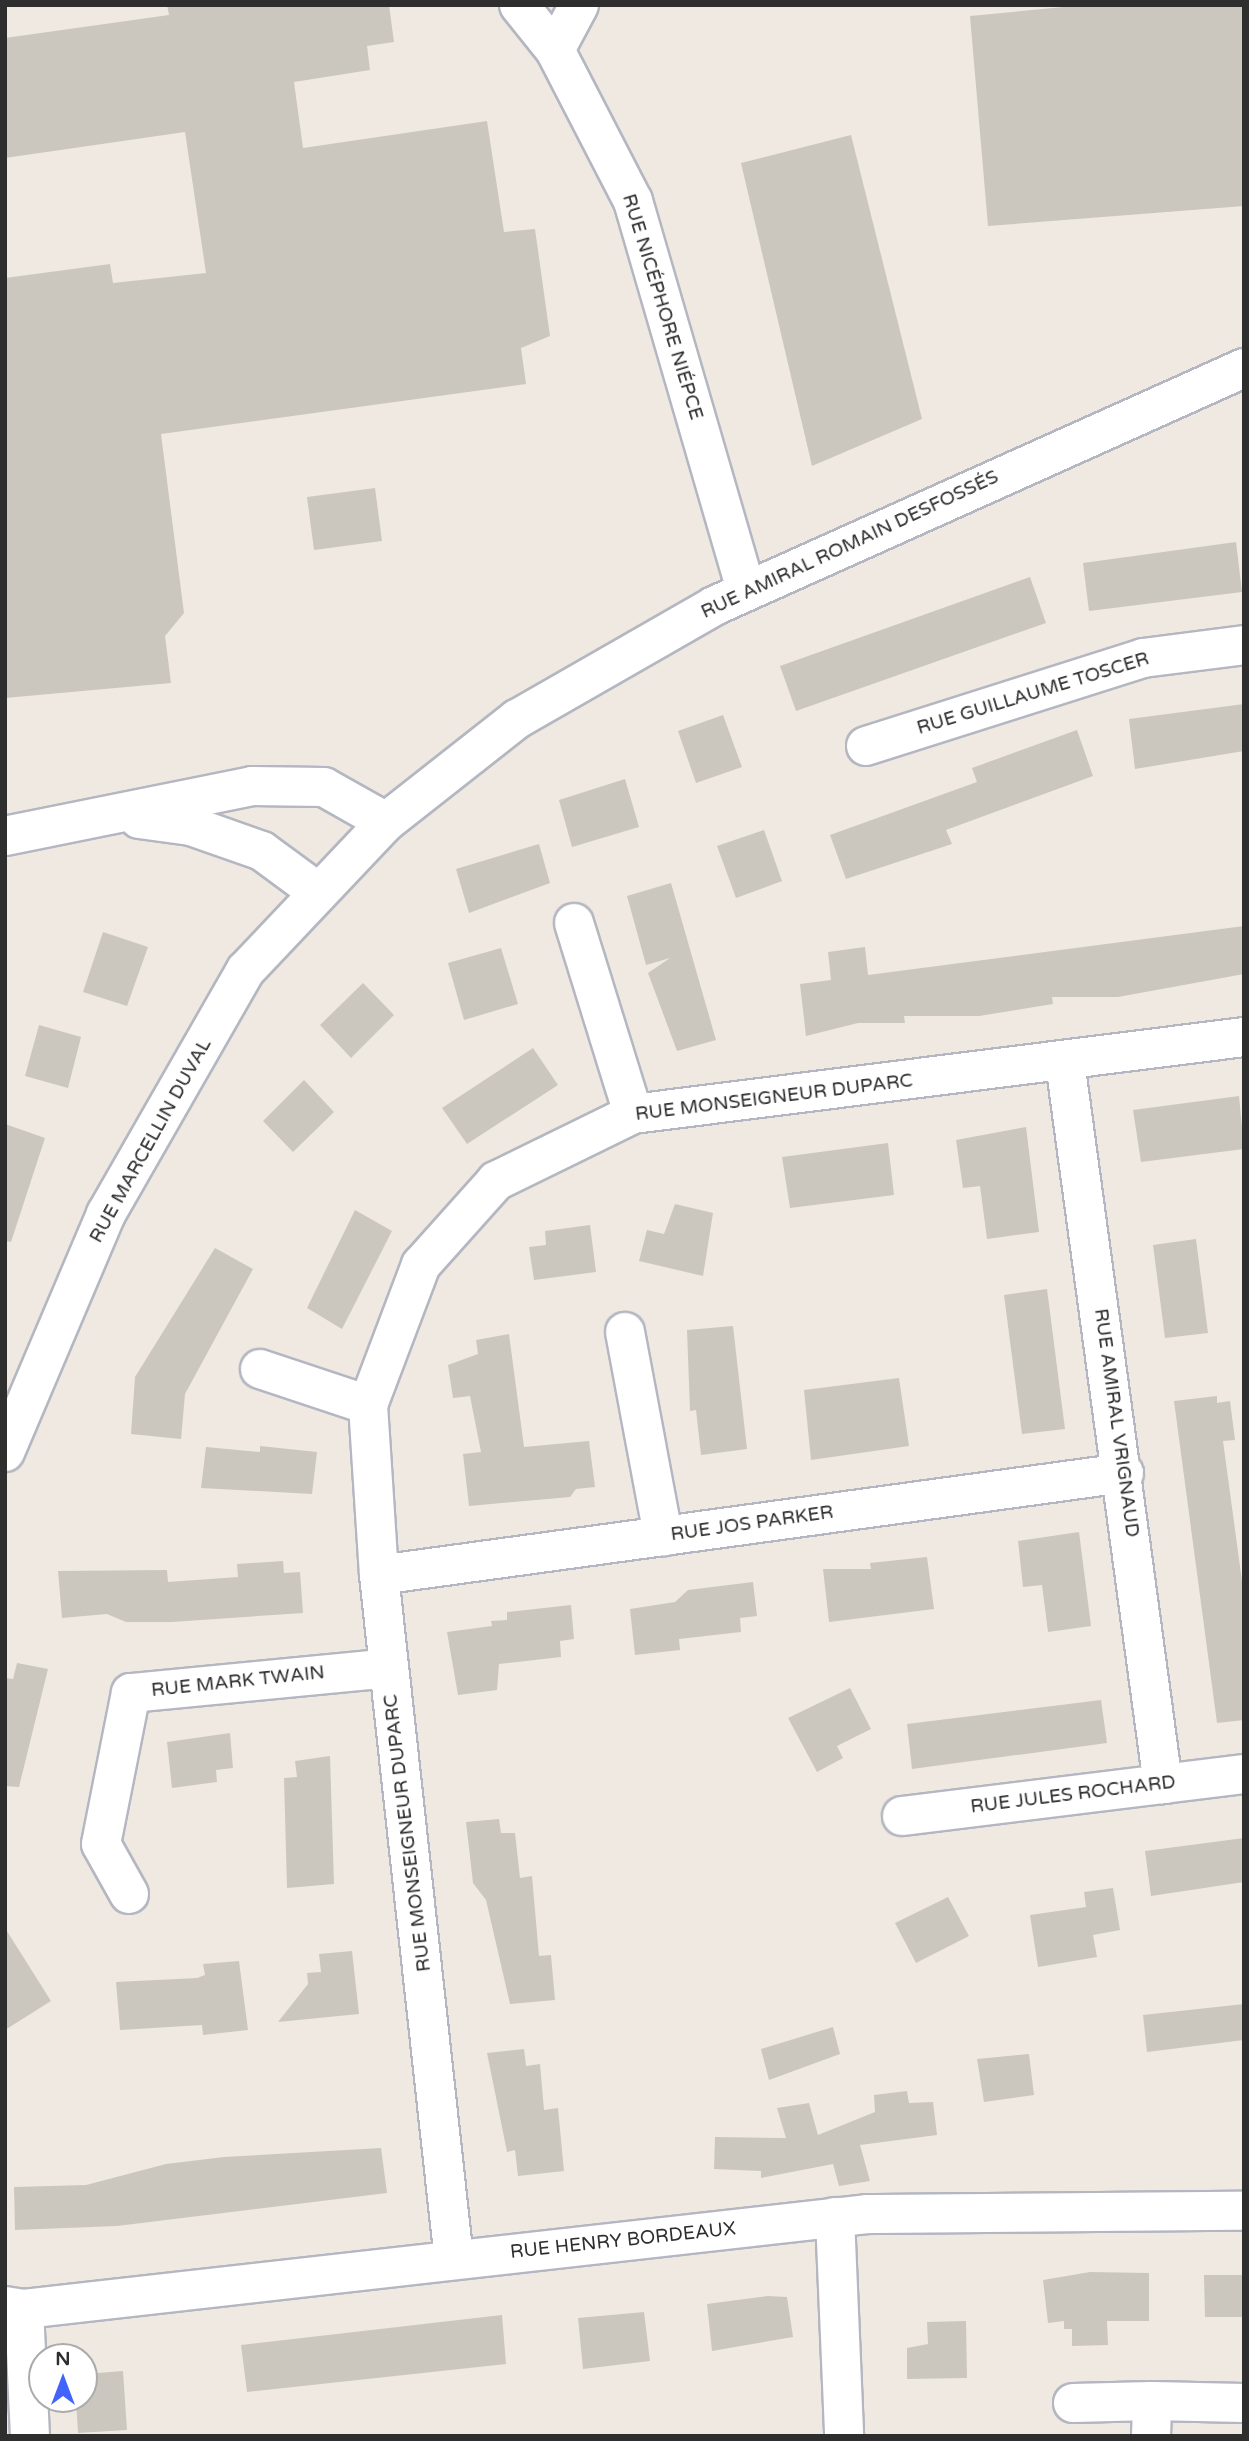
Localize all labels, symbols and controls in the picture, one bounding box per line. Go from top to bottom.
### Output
street label: RUE NICÉPHORE NIÉPCE [617,191,707,423]
street label: RUE AMIRAL ROMAIN DESFOSSÉS [698,466,1002,624]
street label: RUE GUILLAUME TOSCER [914,648,1152,740]
street label: RUE MARCELLIN DUVAL [85,1035,217,1247]
street label: RUE MONSEIGNEUR DUPARC [634,1070,914,1126]
street label: RUE AMIRAL VRIGNAUD [1089,1307,1143,1539]
street label: RUE JOS PARKER [669,1501,835,1547]
street label: RUE MARK TWAIN [150,1662,326,1702]
street label: RUE MONSEIGNEUR DUPARC [380,1693,436,1973]
street label: RUE JULES ROCHARD [969,1771,1177,1819]
street label: RUE HENRY BORDEAUX [509,2218,737,2264]
north arrow [28,2343,98,2413]
text: N [55,2348,71,2370]

